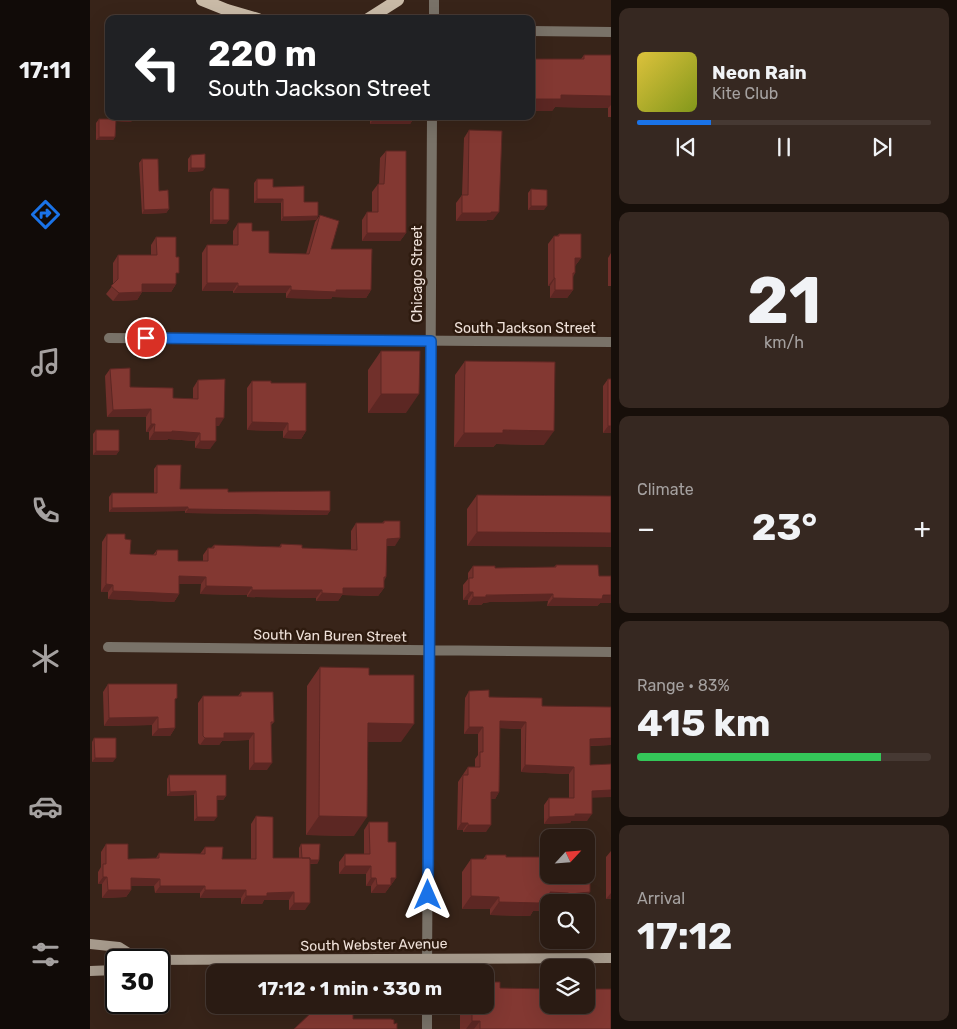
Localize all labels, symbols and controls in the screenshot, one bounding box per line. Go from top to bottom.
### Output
text: 220 m [208,33,317,75]
icon: left [125,35,190,100]
text: 17:11 [19,57,71,84]
text: Neon Rain [712,61,807,84]
text: South Jackson Street [208,75,430,102]
text: Kite Club [712,84,778,103]
icon: previous [672,133,700,161]
icon: pause [770,133,798,161]
icon: next [868,133,896,161]
icon: directions [28,197,63,232]
street label: Chicago Street [409,225,426,323]
text: 21 [747,262,821,339]
pin [125,317,167,359]
street label: South Jackson Street [454,320,596,337]
icon: arrive [132,324,160,352]
text: km/h [764,333,804,352]
icon: music [28,345,63,380]
text: Climate [637,480,694,499]
icon: phone [28,493,63,528]
text: 23° [752,504,817,550]
text: − [637,512,655,545]
text: + [914,512,931,545]
street label: South Van Buren Street [253,626,407,646]
icon: climate [28,641,63,676]
text: Range · 83% [637,676,730,695]
text: 415 km [637,700,771,746]
icon: car [28,789,63,824]
north arrow [540,829,595,884]
map controls [540,829,595,1014]
position arrow [401,868,453,920]
text: Arrival [637,889,685,908]
button: search [540,894,595,949]
text: 17:12 [637,913,732,959]
street label: South Webster Avenue [300,935,448,955]
icon: filters [28,937,63,972]
speed limit sign: 30 [105,949,170,1014]
button: layers [540,959,595,1014]
text: 17:12 · 1 min · 330 m [258,977,442,1000]

